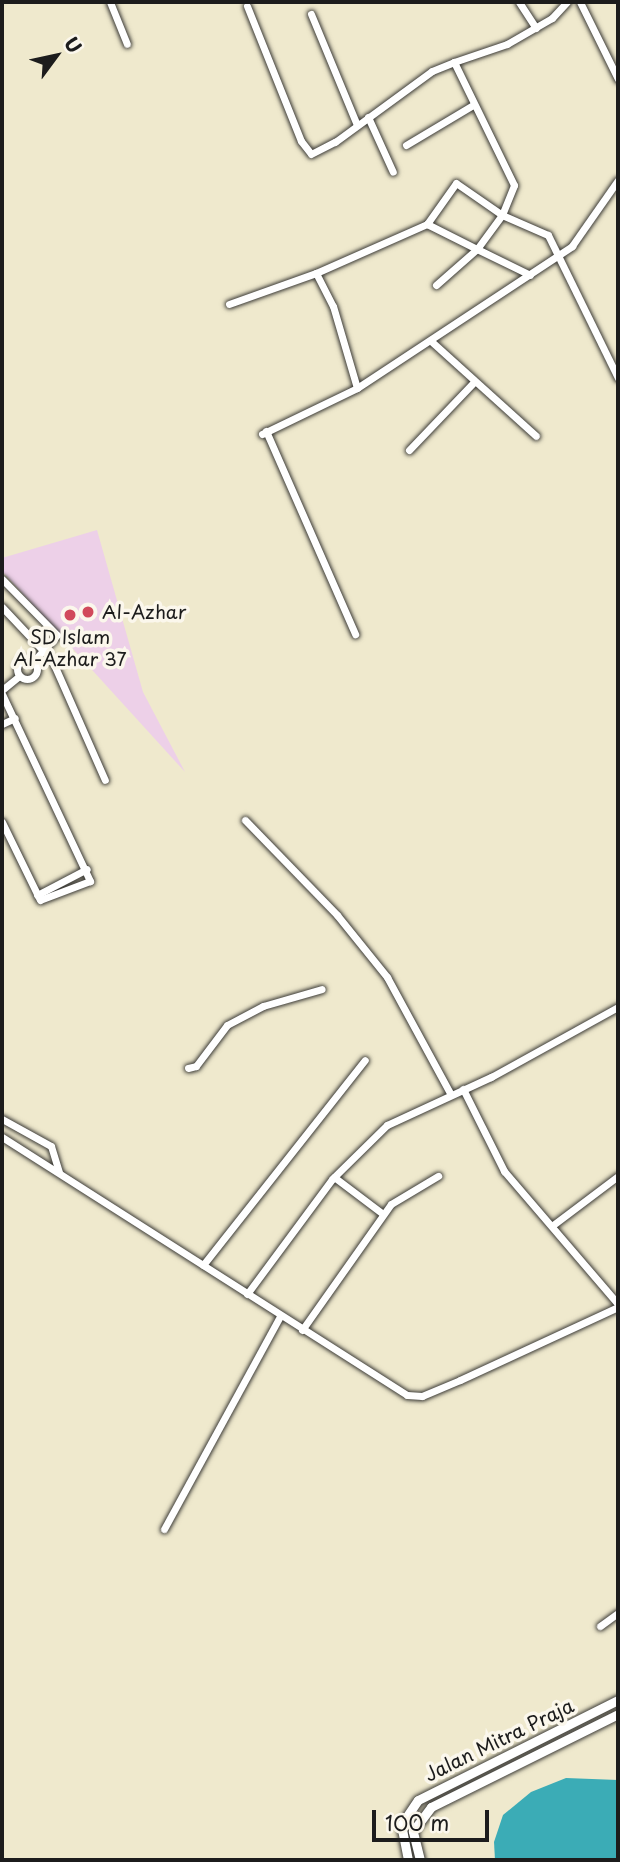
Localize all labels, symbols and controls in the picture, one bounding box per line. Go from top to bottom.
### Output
north arrow [21,21,91,91]
text: U [58,31,89,58]
place label: Al-Azhar [102,601,186,623]
marker: Al-Azhar [80,604,96,620]
marker: SD Islam Al-Azhar 37 [62,607,78,623]
place label: SD Islam Al-Azhar 37 [14,626,126,670]
street label: Jalan Mitra Praja [420,1694,578,1786]
scale bar [375,1796,492,1840]
text: 100 m [385,1806,449,1838]

